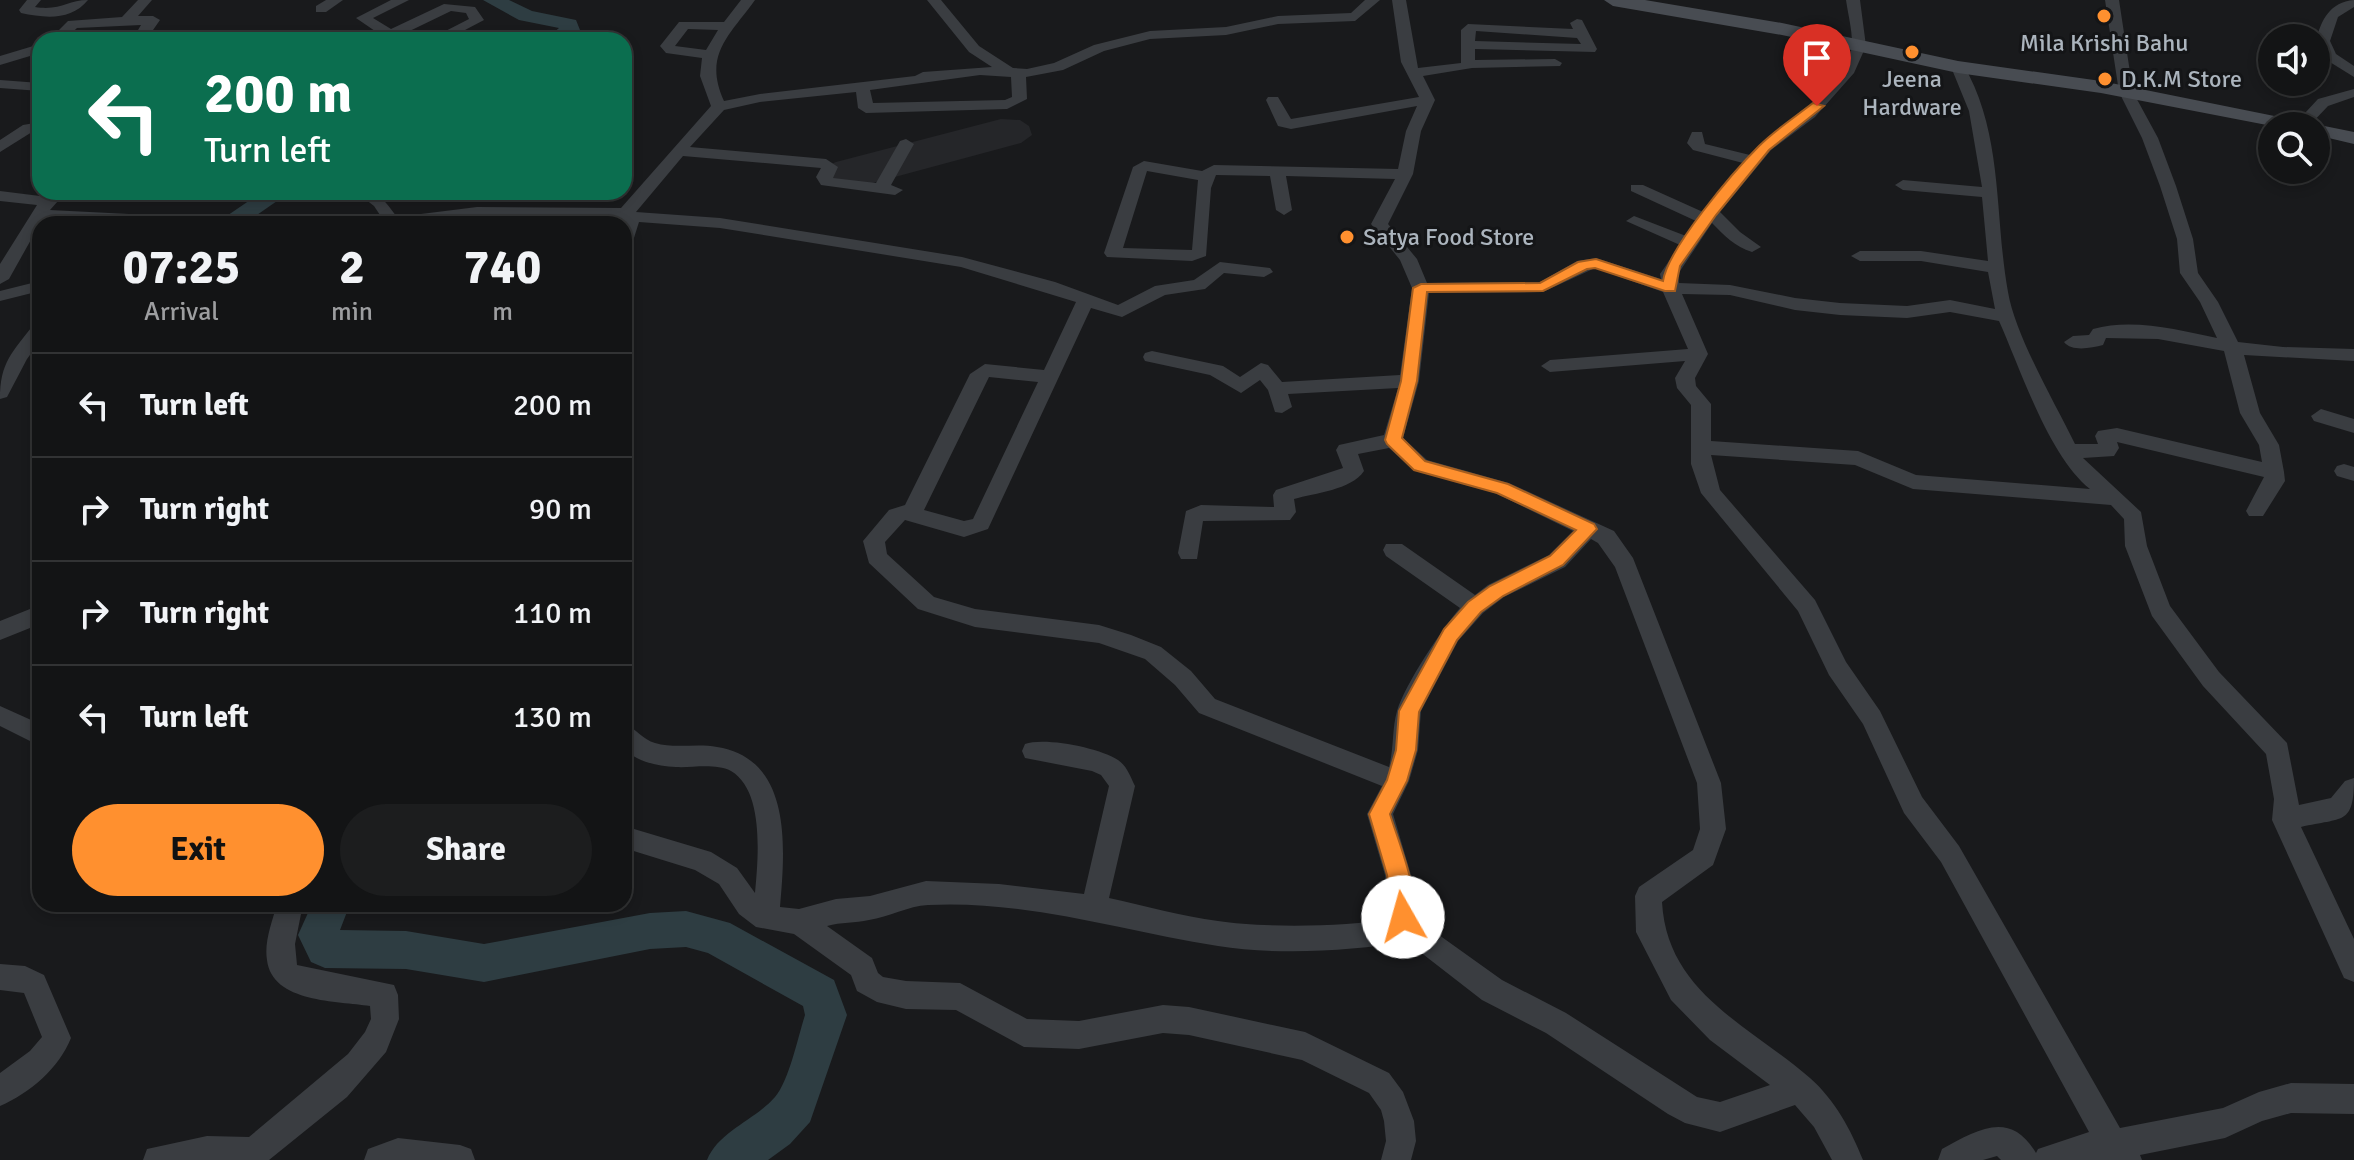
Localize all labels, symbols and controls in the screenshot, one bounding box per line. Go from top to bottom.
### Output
marker: Mila Krishi Bahu [2095,7,2113,25]
pin [1783,24,1851,106]
map controls [2258,24,2330,184]
button: sound [2258,24,2330,96]
place label: Mila Krishi Bahu [2020,28,2188,58]
icon: arrive [1795,36,1839,80]
marker: Jeena Hardware [1903,43,1921,61]
text: 200 m [204,59,352,128]
icon: left [72,64,176,168]
place label: Jeena Hardware [1862,64,1962,122]
place label: D.K.M Store [2121,64,2242,94]
marker: D.K.M Store [2096,70,2114,88]
button: search [2258,112,2330,184]
text: Turn left [204,128,331,173]
place label: Satya Food Store [1363,222,1534,252]
marker: Satya Food Store [1338,228,1356,246]
text: 07:25 [123,238,240,297]
text: 2 [339,238,365,297]
text: 740 [464,238,541,297]
text: Arrival [144,296,219,328]
text: min [331,296,373,328]
text: m [492,296,513,328]
icon: left [72,383,116,427]
text: Turn left [140,387,249,424]
text: 200 m [513,387,592,424]
icon: right [72,487,116,531]
text: Turn right [140,491,269,528]
text: 90 m [529,491,592,528]
icon: right [72,591,116,635]
text: Turn right [140,595,269,632]
text: 110 m [513,595,592,632]
icon: left [72,695,116,739]
text: Turn left [140,699,249,736]
text: 130 m [513,699,592,736]
button: Exit [72,804,324,896]
button: Share [340,804,592,896]
position arrow [1361,875,1445,959]

